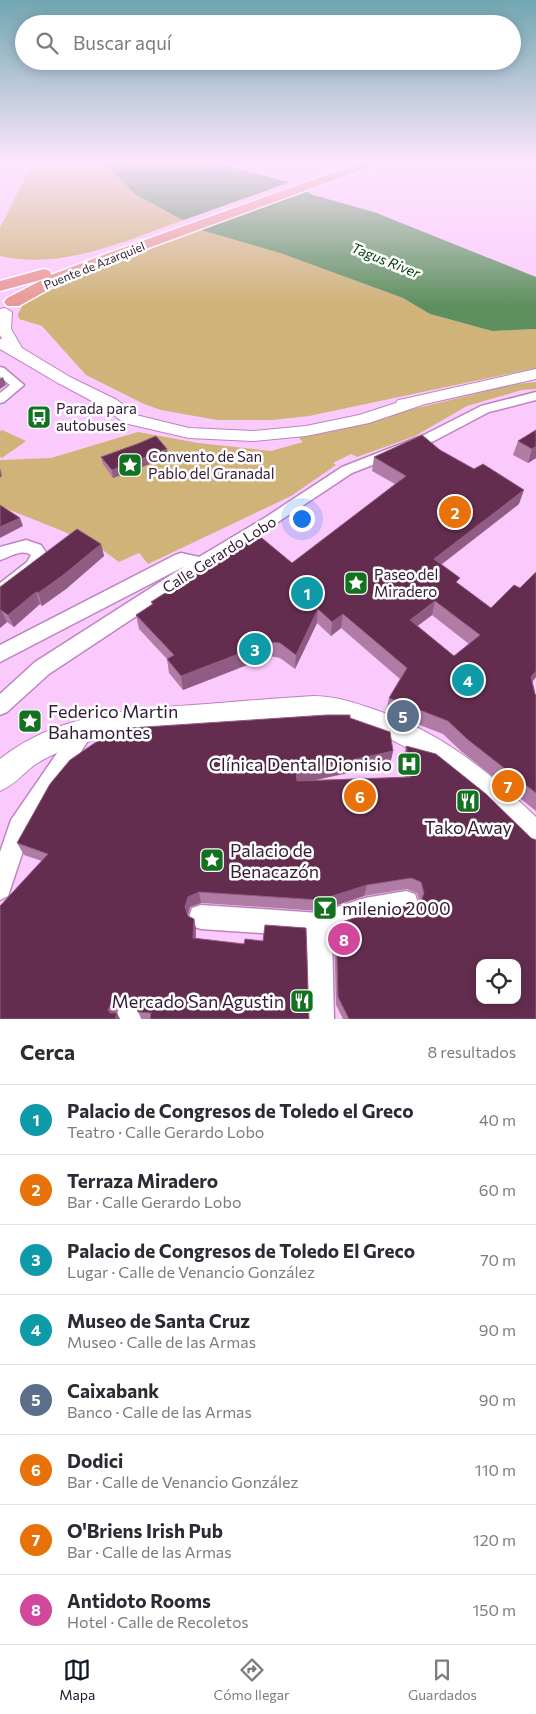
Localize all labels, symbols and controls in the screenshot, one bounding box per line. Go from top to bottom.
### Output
search box [15,15,521,70]
icon: search [33,29,61,57]
text: Buscar aquí [73,31,172,54]
street label: Puente de Azarquiel [41,238,147,292]
water label: Tagus River [349,239,423,282]
place label: Parada para autobuses [56,399,137,434]
bus stop icon: Parada para autobuses [26,404,52,430]
place label: Convento de San Pablo del Granadal [148,447,274,482]
place icon: Convento de San Pablo del Granadal [117,452,143,478]
pin: 2 [439,493,471,531]
your location [289,506,315,532]
street label: Calle Gerardo Lobo [159,512,279,596]
place label: Paseo del Miradero [374,565,438,600]
place icon: Paseo del Miradero [343,570,369,596]
pin: 1 [291,574,323,612]
pin: 3 [239,630,271,668]
pin: 4 [452,661,484,699]
pin: 5 [387,697,419,735]
place label: Federico Martin Bahamontes [48,700,178,743]
place icon: Federico Martin Bahamontes [17,708,43,734]
hospital icon: Clínica Dental Dionisio [396,751,422,777]
place label: Clínica Dental Dionisio [209,753,392,775]
pin: 7 [492,767,524,805]
pin: 6 [344,777,376,815]
restaurant icon: Tako Away [455,788,481,814]
place label: Tako Away [424,816,512,838]
place label: Palacio de Benacazón [230,839,319,882]
place icon: Palacio de Benacazón [199,847,225,873]
bar icon: milenio 2000 [312,895,338,921]
place label: milenio 2000 [342,897,451,919]
pin: 8 [328,920,360,958]
map controls [476,959,521,1004]
button: locate [476,959,521,1004]
restaurant icon: Mercado San Agustin [289,988,315,1014]
place label: Mercado San Agustin [112,990,284,1012]
text: Cerca [20,1039,75,1064]
text: 8 resultados [428,1042,516,1061]
text: Palacio de Congresos de Toledo el Greco [67,1099,414,1122]
text: 1 [32,1110,40,1129]
text: 40 m [479,1110,516,1129]
text: Teatro · Calle Gerardo Lobo [67,1122,264,1141]
text: Terraza Miradero [67,1169,218,1192]
text: 2 [31,1180,41,1199]
text: 60 m [479,1180,516,1199]
text: Bar · Calle Gerardo Lobo [67,1192,241,1211]
text: Palacio de Congresos de Toledo El Greco [67,1239,415,1262]
text: 3 [31,1250,41,1269]
text: 70 m [480,1250,516,1269]
text: Lugar · Calle de Venancio González [67,1262,315,1281]
text: Museo de Santa Cruz [67,1309,250,1332]
text: 4 [31,1320,41,1339]
text: 90 m [479,1320,516,1339]
text: Museo · Calle de las Armas [67,1332,256,1351]
text: Caixabank [67,1379,159,1402]
text: 5 [31,1390,41,1409]
text: 90 m [479,1390,516,1409]
text: Banco · Calle de las Armas [67,1402,252,1421]
text: Dodici [67,1449,123,1472]
text: 6 [31,1460,41,1479]
text: 110 m [475,1460,516,1479]
text: Bar · Calle de Venancio González [67,1472,299,1491]
text: O'Briens Irish Pub [67,1519,223,1542]
text: 7 [32,1530,40,1549]
text: 120 m [473,1530,516,1549]
text: Bar · Calle de las Armas [67,1542,232,1561]
text: Antidoto Rooms [67,1589,211,1612]
text: 8 [31,1600,41,1619]
text: 150 m [473,1600,516,1619]
text: Hotel · Calle de Recoletos [67,1612,249,1631]
tab: Mapa [59,1656,95,1703]
tab: Cómo llegar [214,1656,290,1703]
tab: Guardados [408,1656,477,1703]

